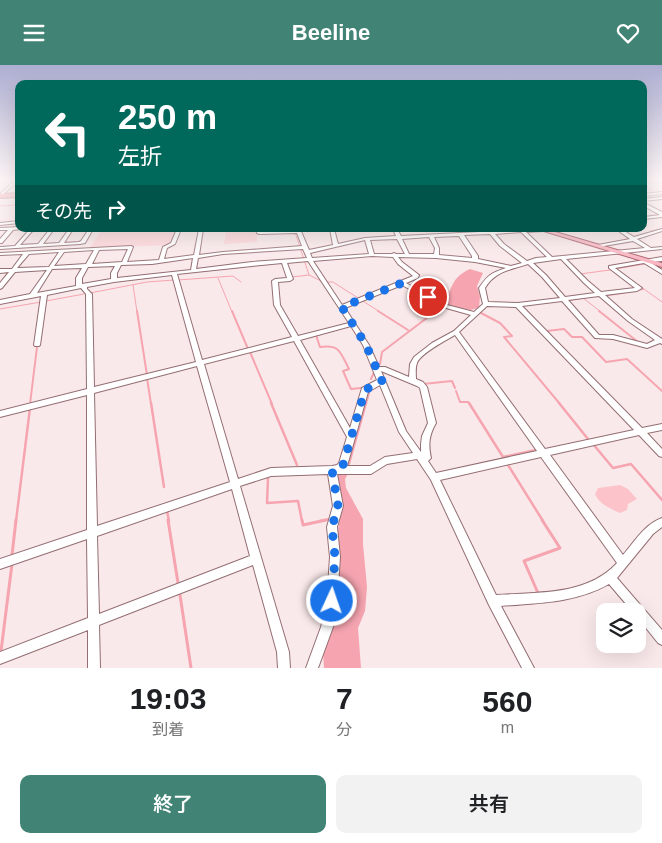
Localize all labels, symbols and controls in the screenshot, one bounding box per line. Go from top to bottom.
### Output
icon: menu [20,19,48,47]
icon: heart [614,19,642,47]
text: Beeline [292,20,370,45]
text: 250 m [118,97,217,136]
icon: left [35,100,100,165]
text: 左折 [118,144,162,169]
icon: right [102,195,130,223]
text: その先 [35,201,92,222]
pin [407,276,449,318]
icon: arrive [414,283,442,311]
position arrow [305,574,357,626]
map controls [596,603,646,653]
button: layers [596,603,646,653]
text: 19:03 [130,682,206,715]
text: 7 [336,682,353,715]
text: 560 [482,685,532,718]
text: m [501,719,514,736]
text: 到着 [152,721,184,738]
text: 分 [336,721,352,738]
button: 終了 [20,775,326,833]
button: 共有 [336,775,642,833]

